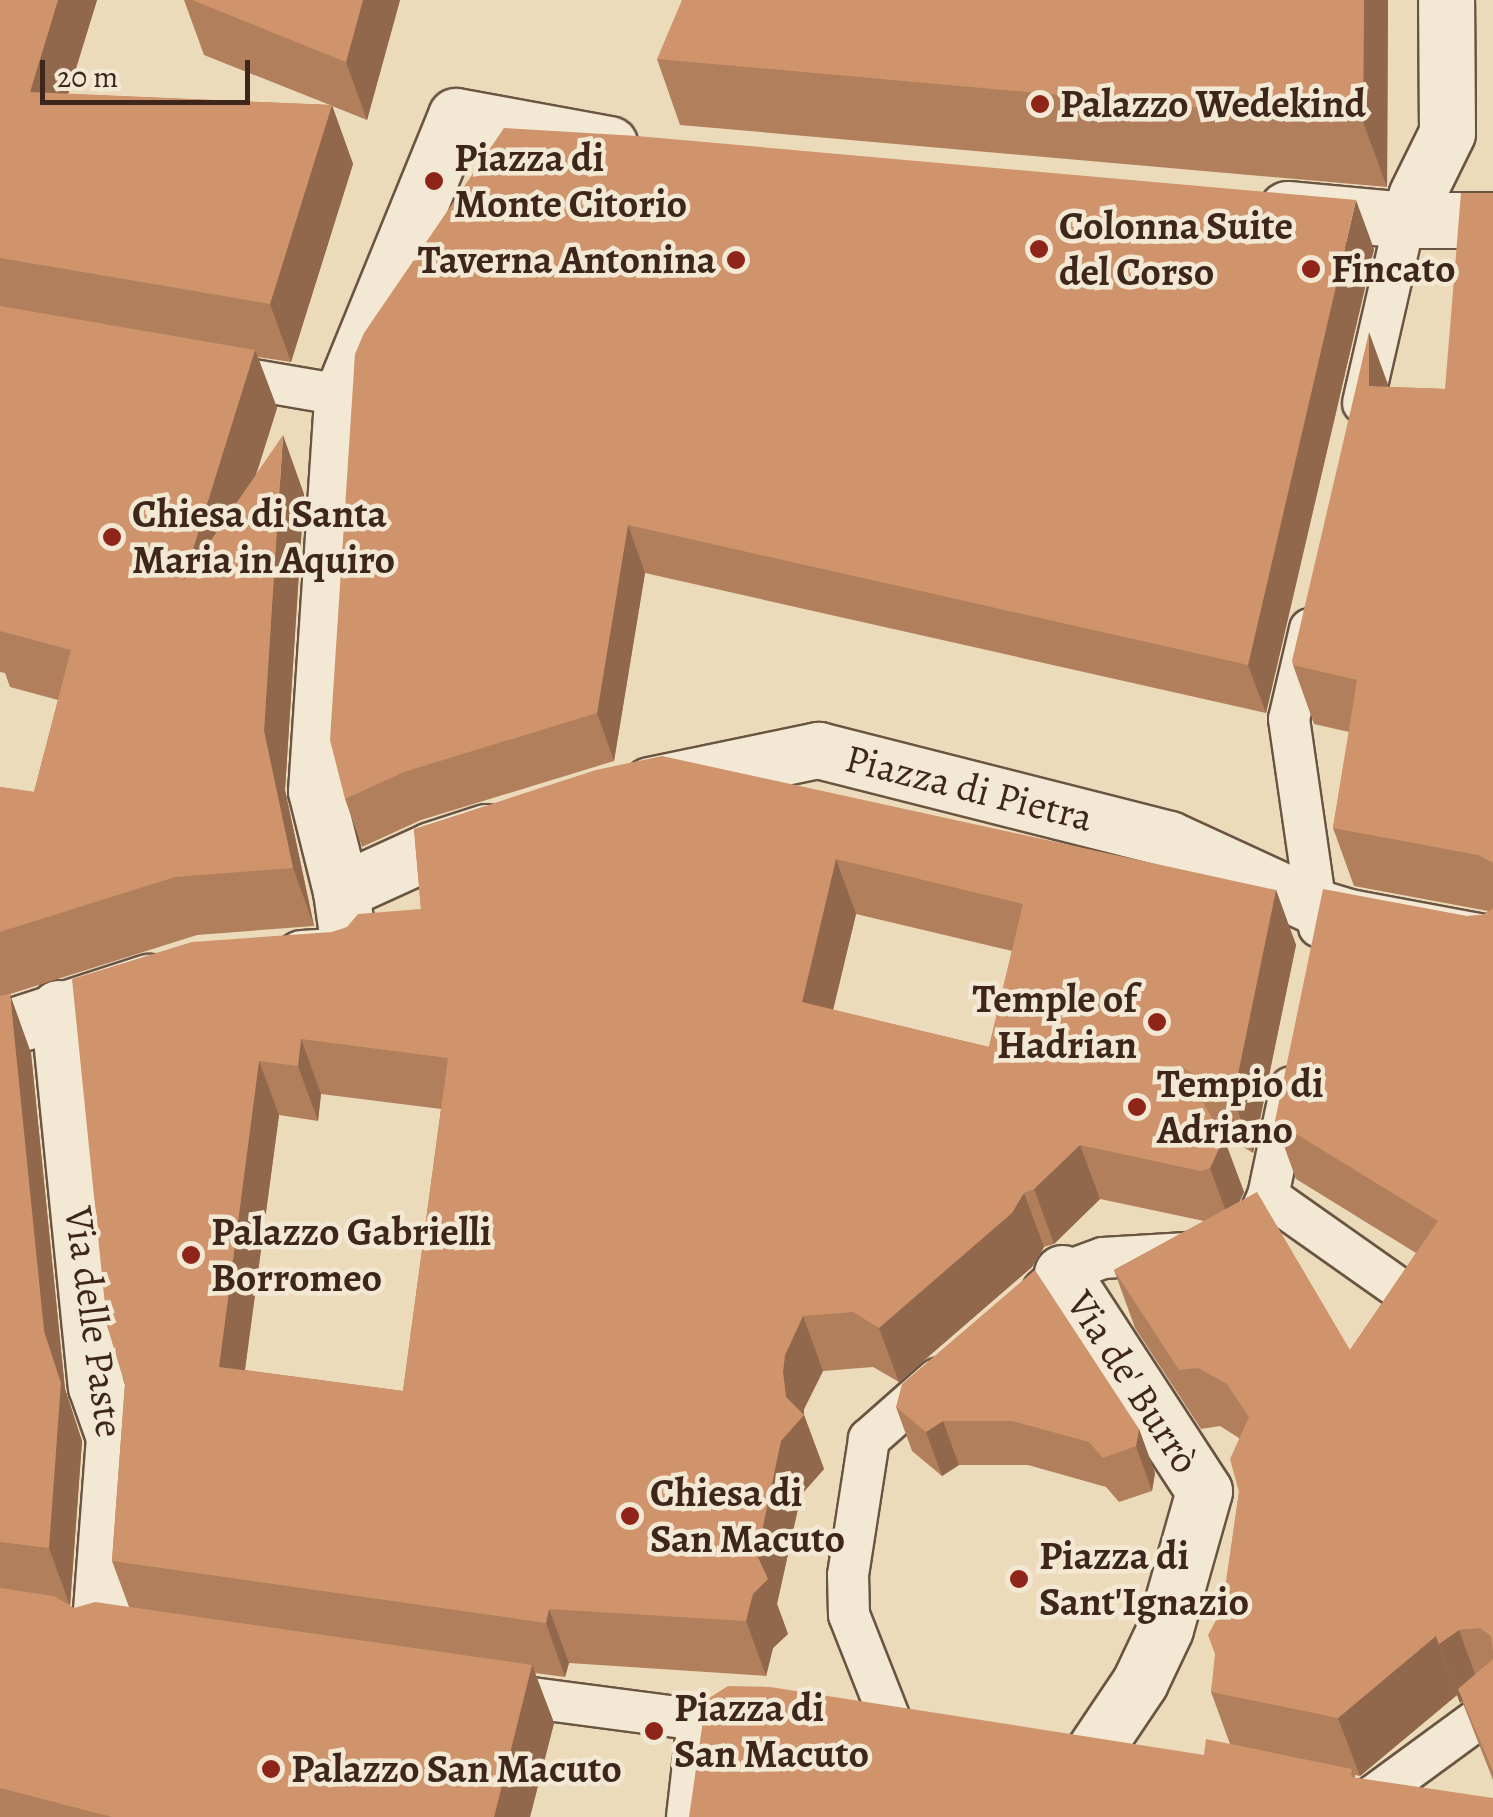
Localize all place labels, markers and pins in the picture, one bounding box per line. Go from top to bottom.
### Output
place label: Palazzo Wedekind [1060,80,1366,128]
marker: Palazzo Wedekind [1029,93,1051,115]
place label: Piazza di Monte Citorio [454,134,687,228]
marker: Piazza di Monte Citorio [423,170,445,192]
place label: Colonna Suite del Corso [1059,202,1293,296]
place label: Taverna Antonina [418,236,716,284]
marker: Colonna Suite del Corso [1028,238,1050,260]
place label: Fincato [1331,245,1456,293]
marker: Taverna Antonina [725,249,747,271]
marker: Fincato [1300,258,1322,280]
place label: Chiesa di Santa Maria in Aquiro [132,490,395,584]
marker: Chiesa di Santa Maria in Aquiro [101,526,123,548]
place label: Temple of Hadrian [972,975,1137,1069]
marker: Temple of Hadrian [1146,1011,1168,1033]
place label: Tempio di Adriano [1157,1060,1324,1154]
marker: Tempio di Adriano [1126,1096,1148,1118]
place label: Palazzo Gabrielli Borromeo [211,1208,491,1302]
marker: Palazzo Gabrielli Borromeo [180,1244,202,1266]
place label: Chiesa di San Macuto [650,1469,845,1563]
marker: Chiesa di San Macuto [619,1505,641,1527]
place label: Piazza di Sant'Ignazio [1039,1532,1249,1626]
marker: Piazza di Sant'Ignazio [1008,1568,1030,1590]
place label: Piazza di San Macuto [674,1684,869,1778]
marker: Piazza di San Macuto [643,1720,665,1742]
place label: Palazzo San Macuto [291,1745,622,1793]
marker: Palazzo San Macuto [260,1758,282,1780]

